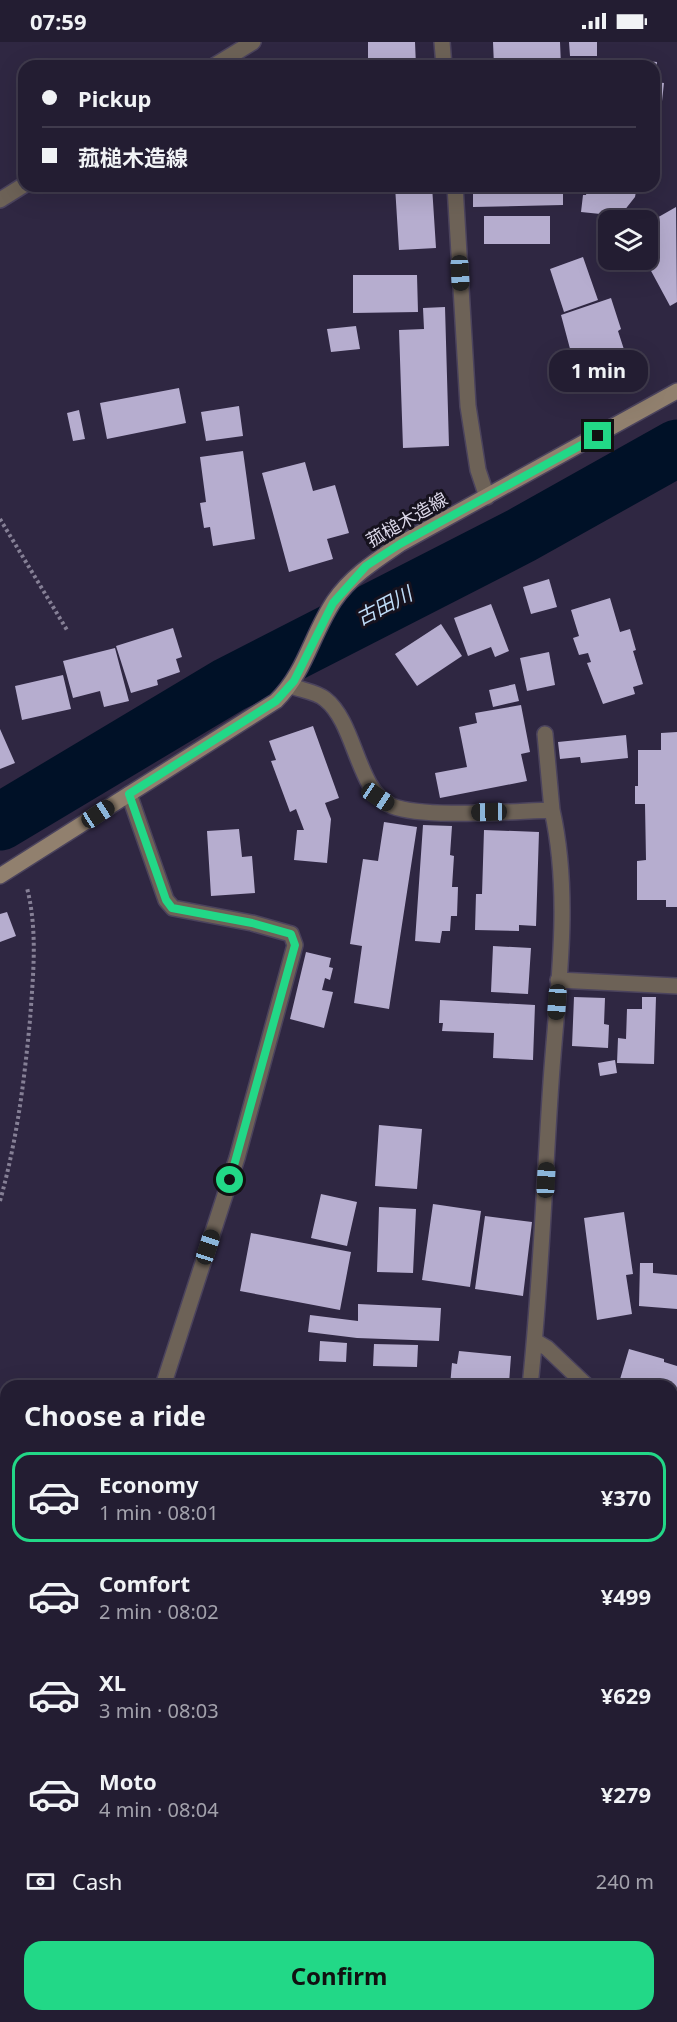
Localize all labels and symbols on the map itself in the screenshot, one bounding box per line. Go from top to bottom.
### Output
car [450,255,470,291]
callout: 1 min [548,349,648,391]
route end [584,422,611,449]
street label: 菰槌木造線 [362,486,451,552]
water label: 古田川 [351,579,418,631]
car [358,779,398,815]
car [78,797,118,831]
car [471,803,507,821]
car [547,983,567,1021]
car [536,1162,556,1198]
route start [216,1166,243,1193]
car [194,1227,222,1267]

